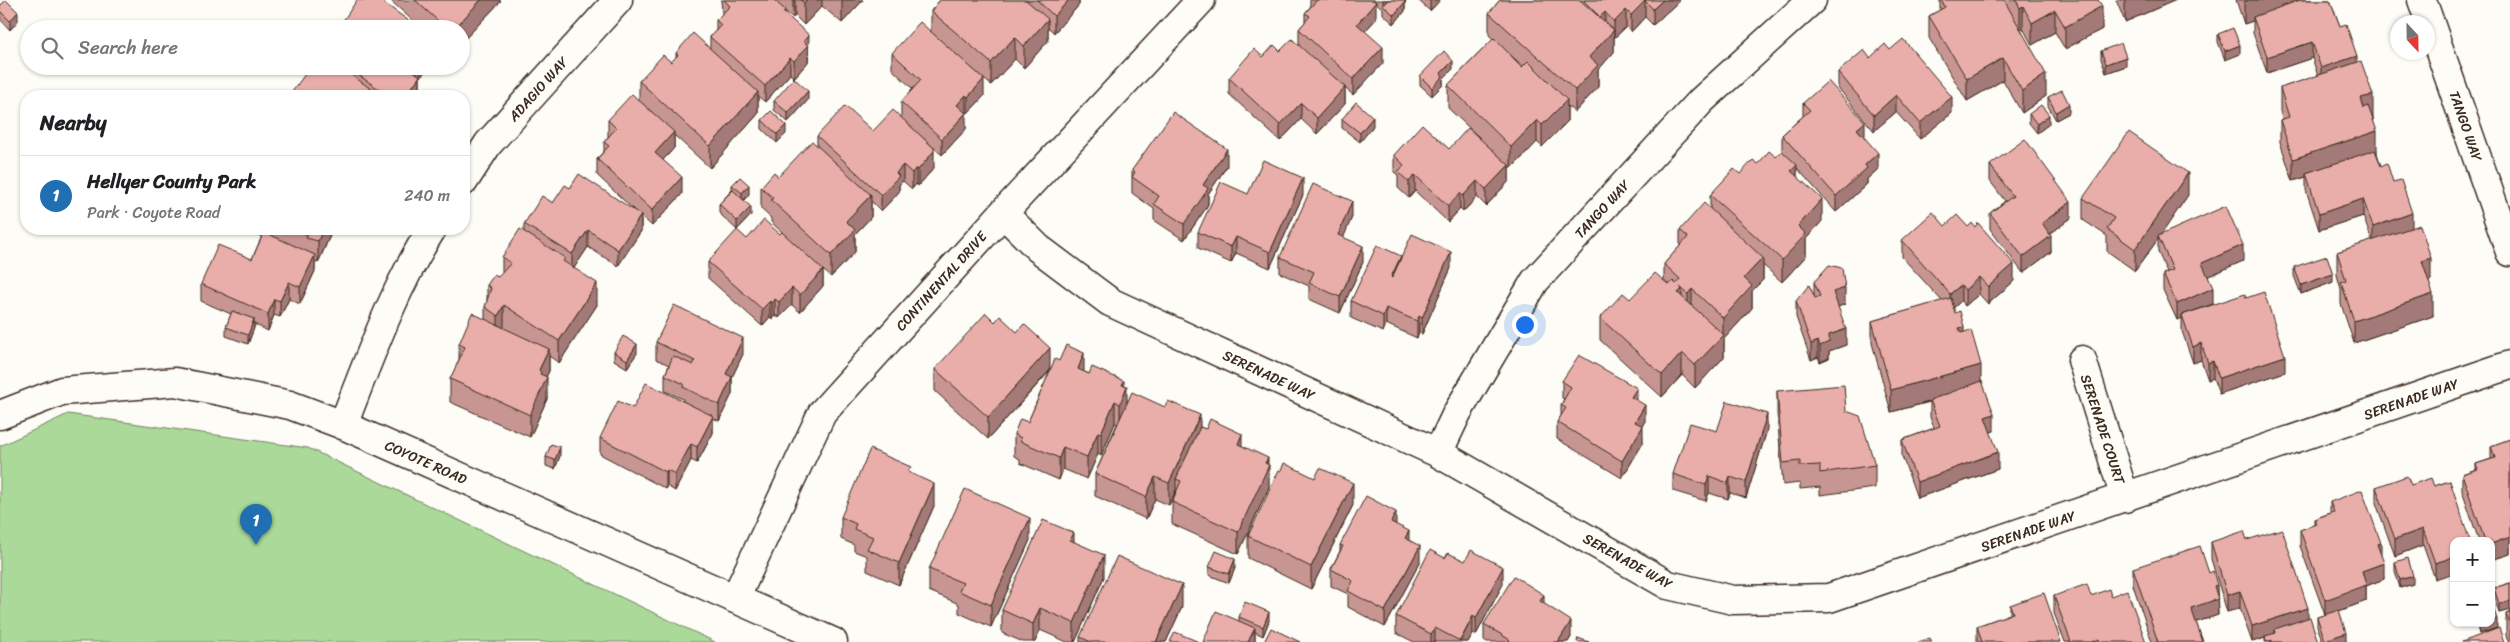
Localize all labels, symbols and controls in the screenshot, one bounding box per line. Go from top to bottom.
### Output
north arrow [2390,15,2435,60]
search box [20,20,470,75]
text: Search here [78,31,178,64]
icon: search [38,34,66,62]
street label: ADAGIO WAY [501,50,575,128]
street label: TANGO WAY [2442,88,2490,166]
text: Nearby [40,104,106,142]
text: Hellyer County Park [87,165,256,198]
street label: TANGO WAY [1568,173,1637,245]
text: 1 [53,181,59,210]
text: 240 m [404,181,450,210]
text: Park · Coyote Road [87,198,220,227]
street label: CONTINENTAL DRIVE [889,225,994,337]
your location [1512,312,1538,338]
street label: SERENADE WAY [1218,343,1319,408]
street label: SERENADE COURT [2073,371,2132,489]
street label: SERENADE WAY [2360,371,2462,427]
street label: COYOTE ROAD [380,433,472,492]
street label: SERENADE WAY [1977,503,2079,559]
pin: 1 [240,504,272,545]
street label: SERENADE WAY [1578,526,1677,597]
map controls [2450,537,2495,627]
button: + [2450,537,2495,582]
button: − [2450,582,2495,627]

